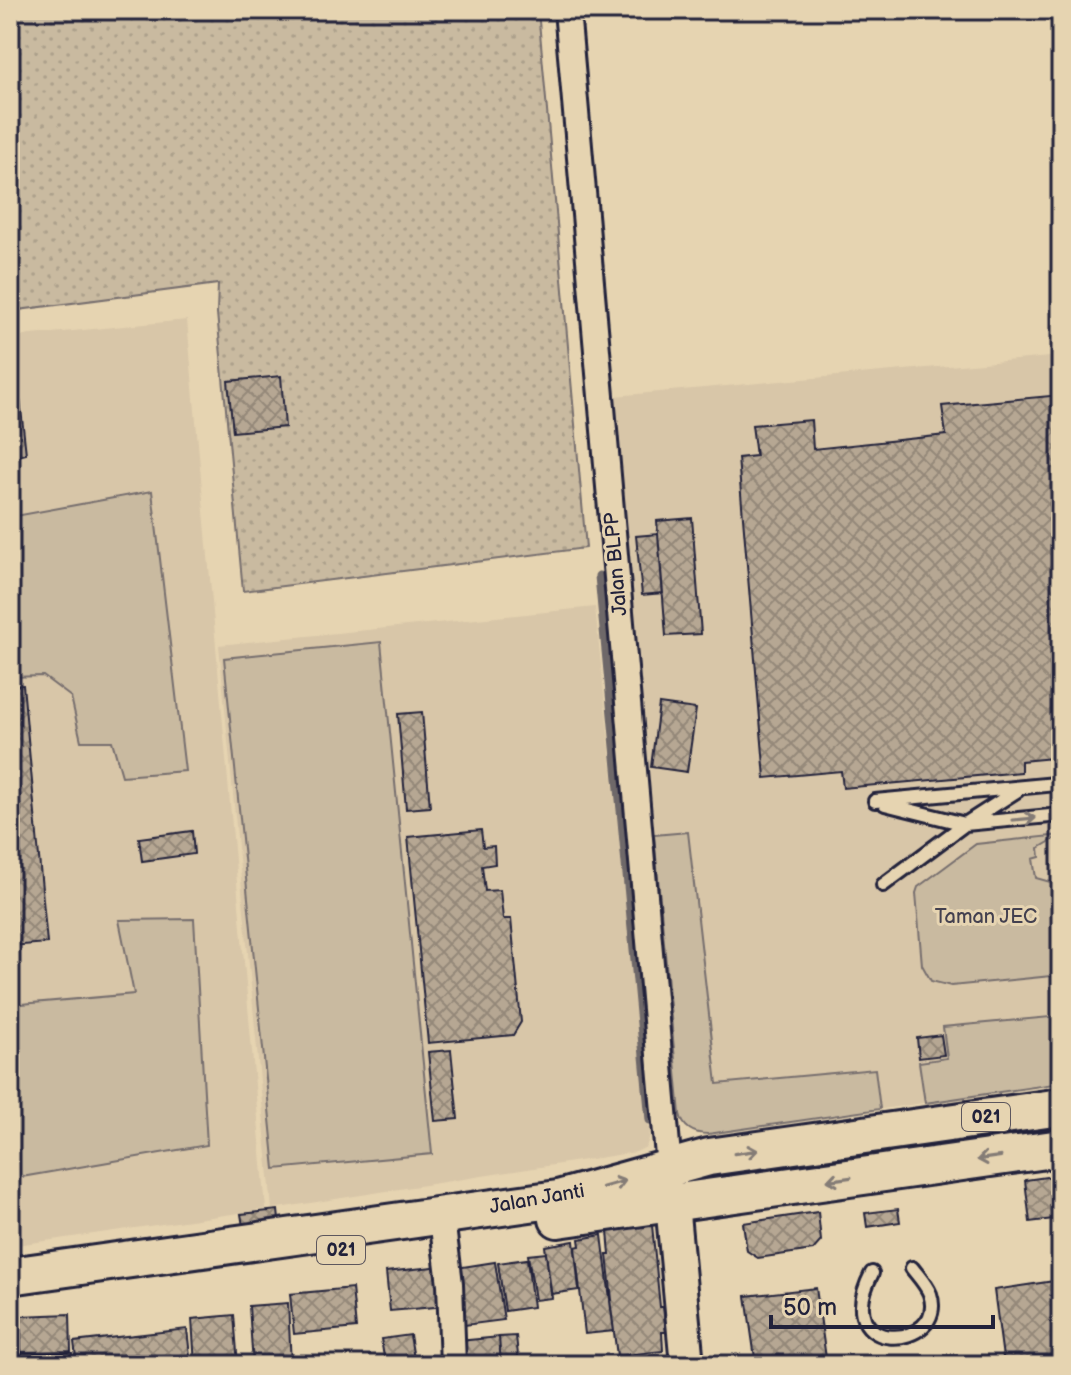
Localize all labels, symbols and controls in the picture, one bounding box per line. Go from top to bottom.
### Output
street label: Jalan BLPP [599,511,632,617]
one-way arrow [1010,811,1037,826]
park label: Taman JEC [935,905,1037,929]
road number: 021 [962,1103,1010,1131]
one-way arrow [732,1144,758,1159]
one-way arrow [977,1151,1002,1166]
one-way arrow [827,1172,853,1187]
one-way arrow [600,1175,626,1190]
street label: Jalan Janti [488,1179,586,1219]
road number: 021 [317,1236,365,1264]
scale bar [771,1279,993,1329]
text: 50 m [783,1293,837,1322]

